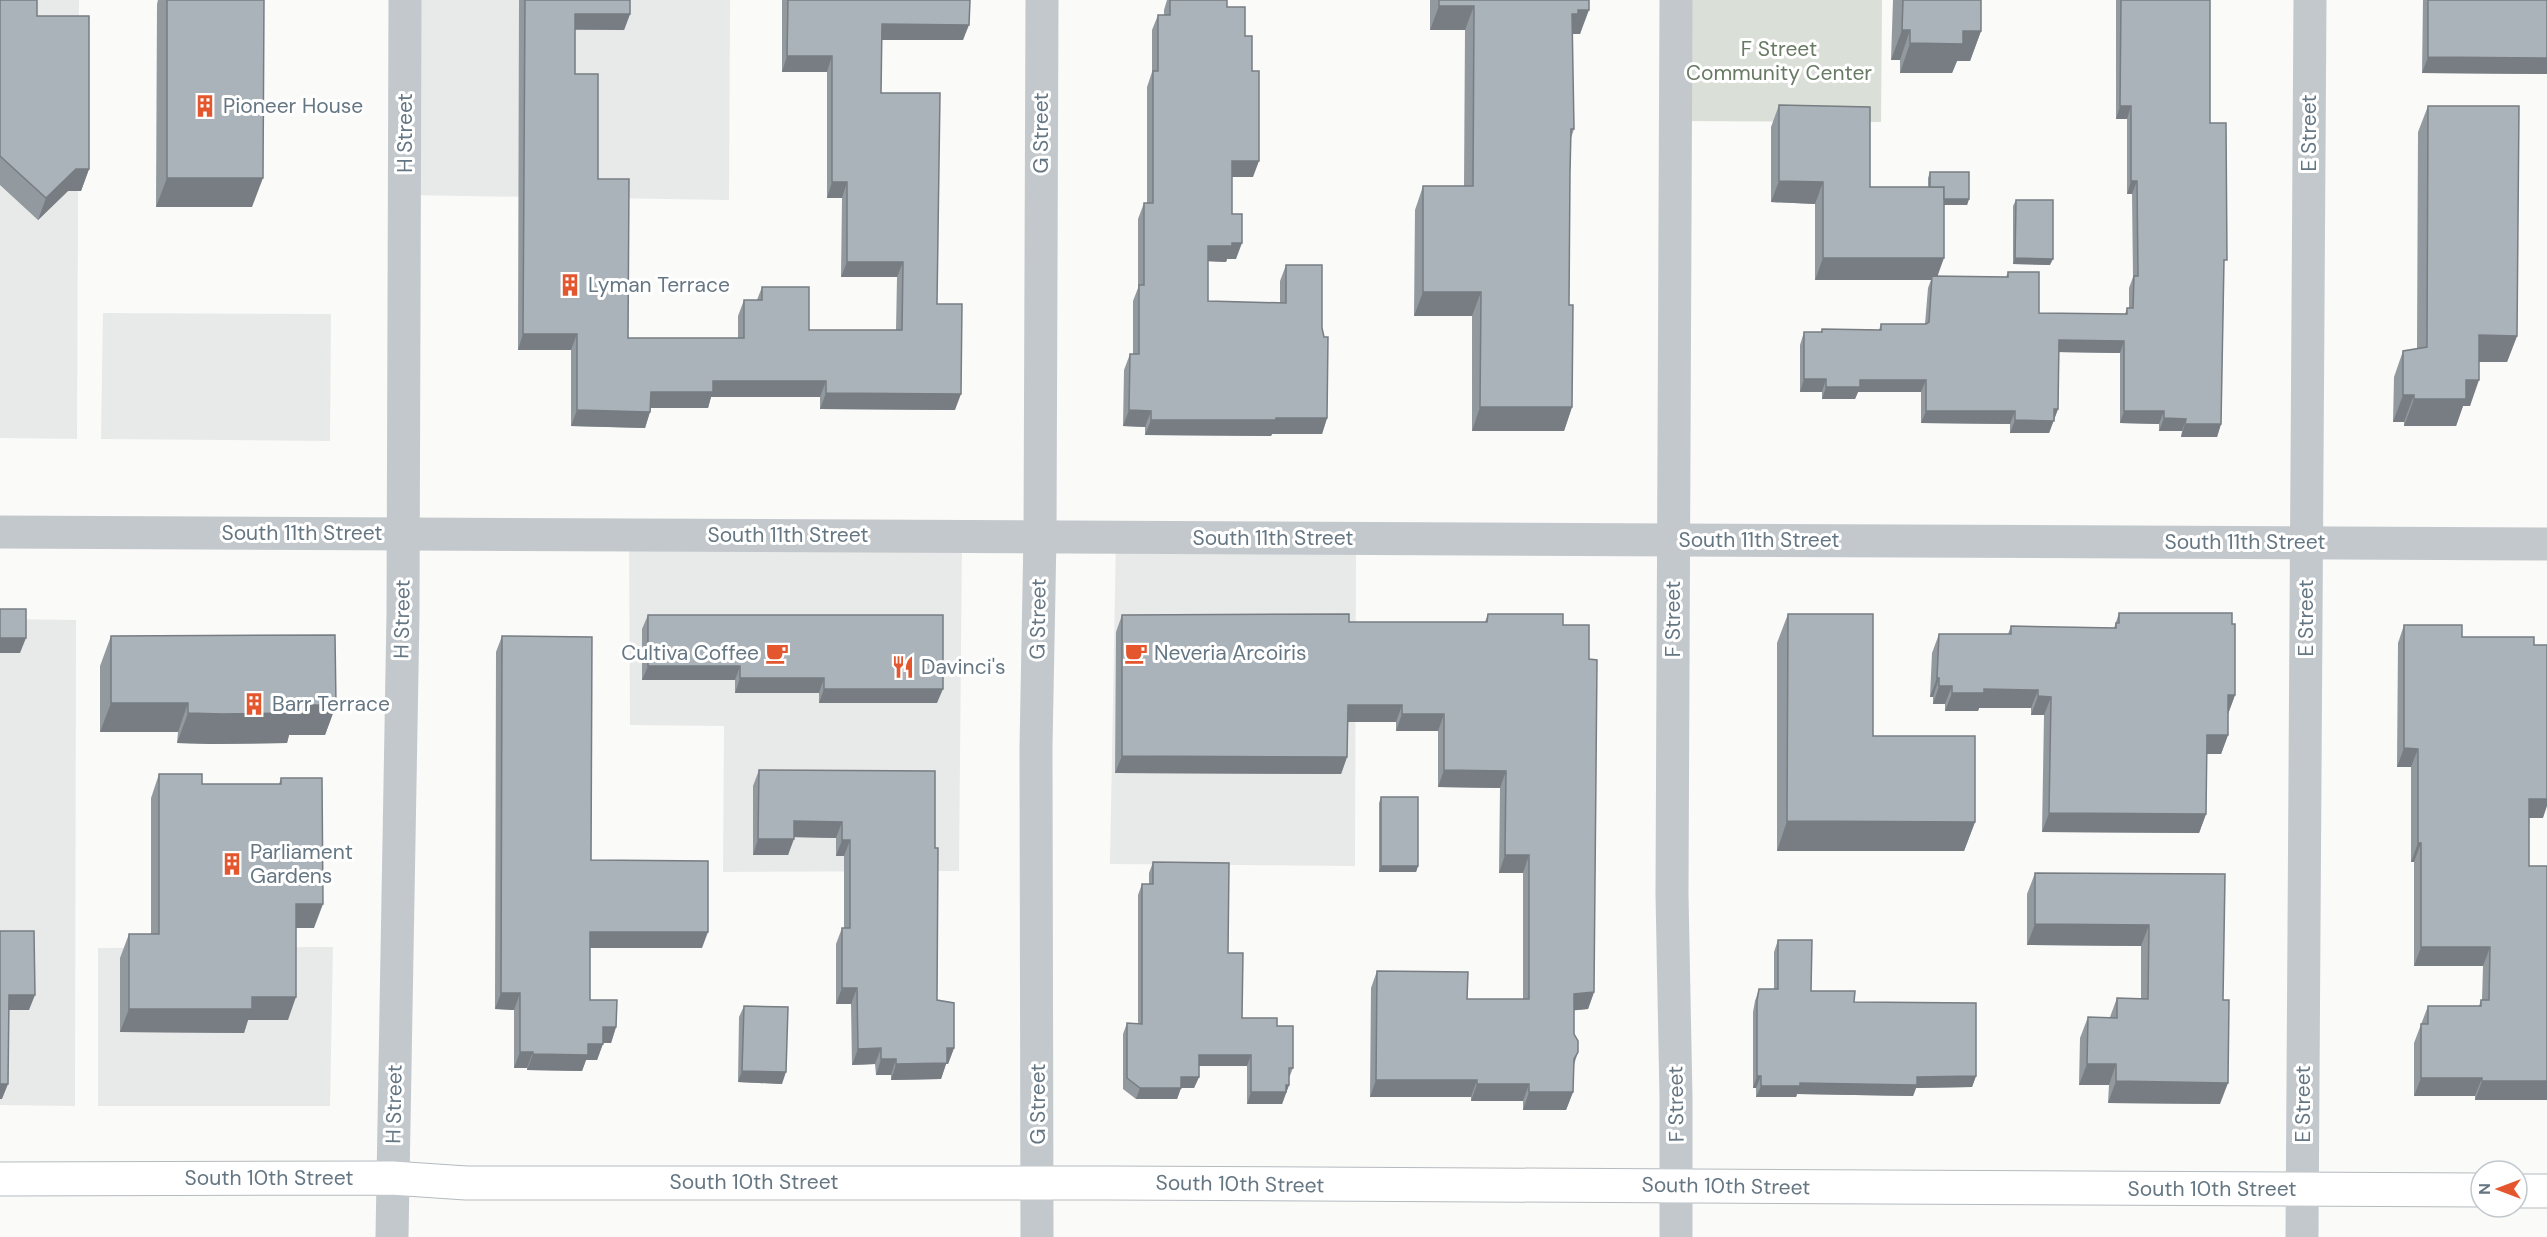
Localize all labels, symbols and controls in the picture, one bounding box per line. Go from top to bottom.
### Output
park label: F Street Community Center [1686,35,1872,87]
place label: Pioneer House [223,92,363,120]
street label: G Street [1027,92,1055,174]
building icon: Pioneer House [192,93,218,119]
street label: H Street [391,93,419,173]
street label: E Street [2295,95,2323,171]
place label: Lyman Terrace [588,271,730,299]
building icon: Lyman Terrace [557,272,583,298]
street label: South 11th Street [221,519,383,547]
street label: South 11th Street [707,521,869,549]
street label: South 11th Street [1192,524,1354,552]
street label: South 11th Street [1678,526,1840,554]
street label: South 11th Street [2164,528,2326,556]
street label: G Street [1023,578,1053,660]
street label: H Street [387,579,417,659]
street label: E Street [2292,580,2320,656]
street label: F Street [1659,581,1687,657]
place label: Cultiva Coffee [621,639,759,667]
place label: Neveria Arcoiris [1154,639,1306,667]
cafe icon: Cultiva Coffee [764,640,790,666]
cafe icon: Neveria Arcoiris [1123,640,1149,666]
place label: Davinci's [921,653,1006,681]
restaurant icon: Davinci's [890,654,916,680]
place label: Barr Terrace [272,690,390,718]
building icon: Barr Terrace [241,691,267,717]
place label: Parliament Gardens [250,838,353,890]
building icon: Parliament Gardens [219,851,245,877]
street label: G Street [1024,1063,1052,1145]
street label: H Street [379,1064,409,1144]
street label: F Street [1661,1066,1691,1142]
street label: E Street [2289,1066,2317,1142]
north arrow [2469,1159,2529,1219]
street label: South 10th Street [185,1164,353,1192]
street label: South 10th Street [670,1168,838,1196]
street label: South 10th Street [1155,1169,1325,1199]
street label: South 10th Street [1641,1171,1811,1201]
street label: South 10th Street [2128,1175,2296,1203]
text: N [2474,1183,2495,1195]

